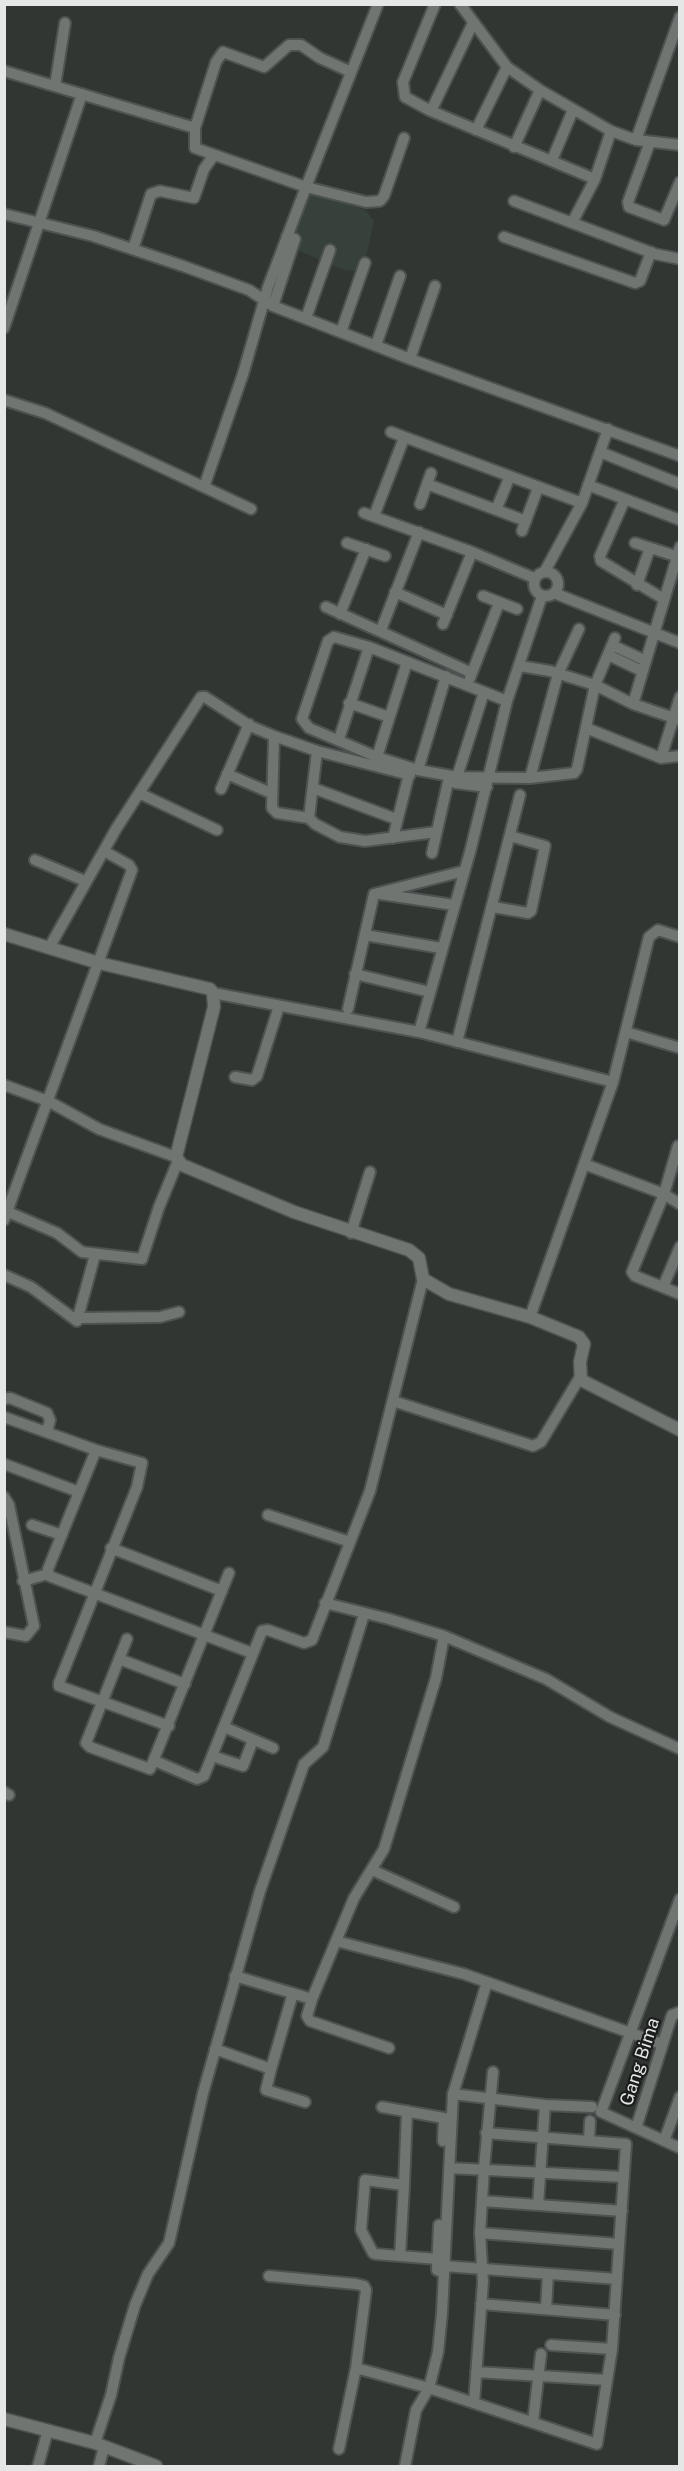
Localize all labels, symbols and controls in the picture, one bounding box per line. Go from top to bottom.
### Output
street label: Gang Bima [616,2015,664,2109]

